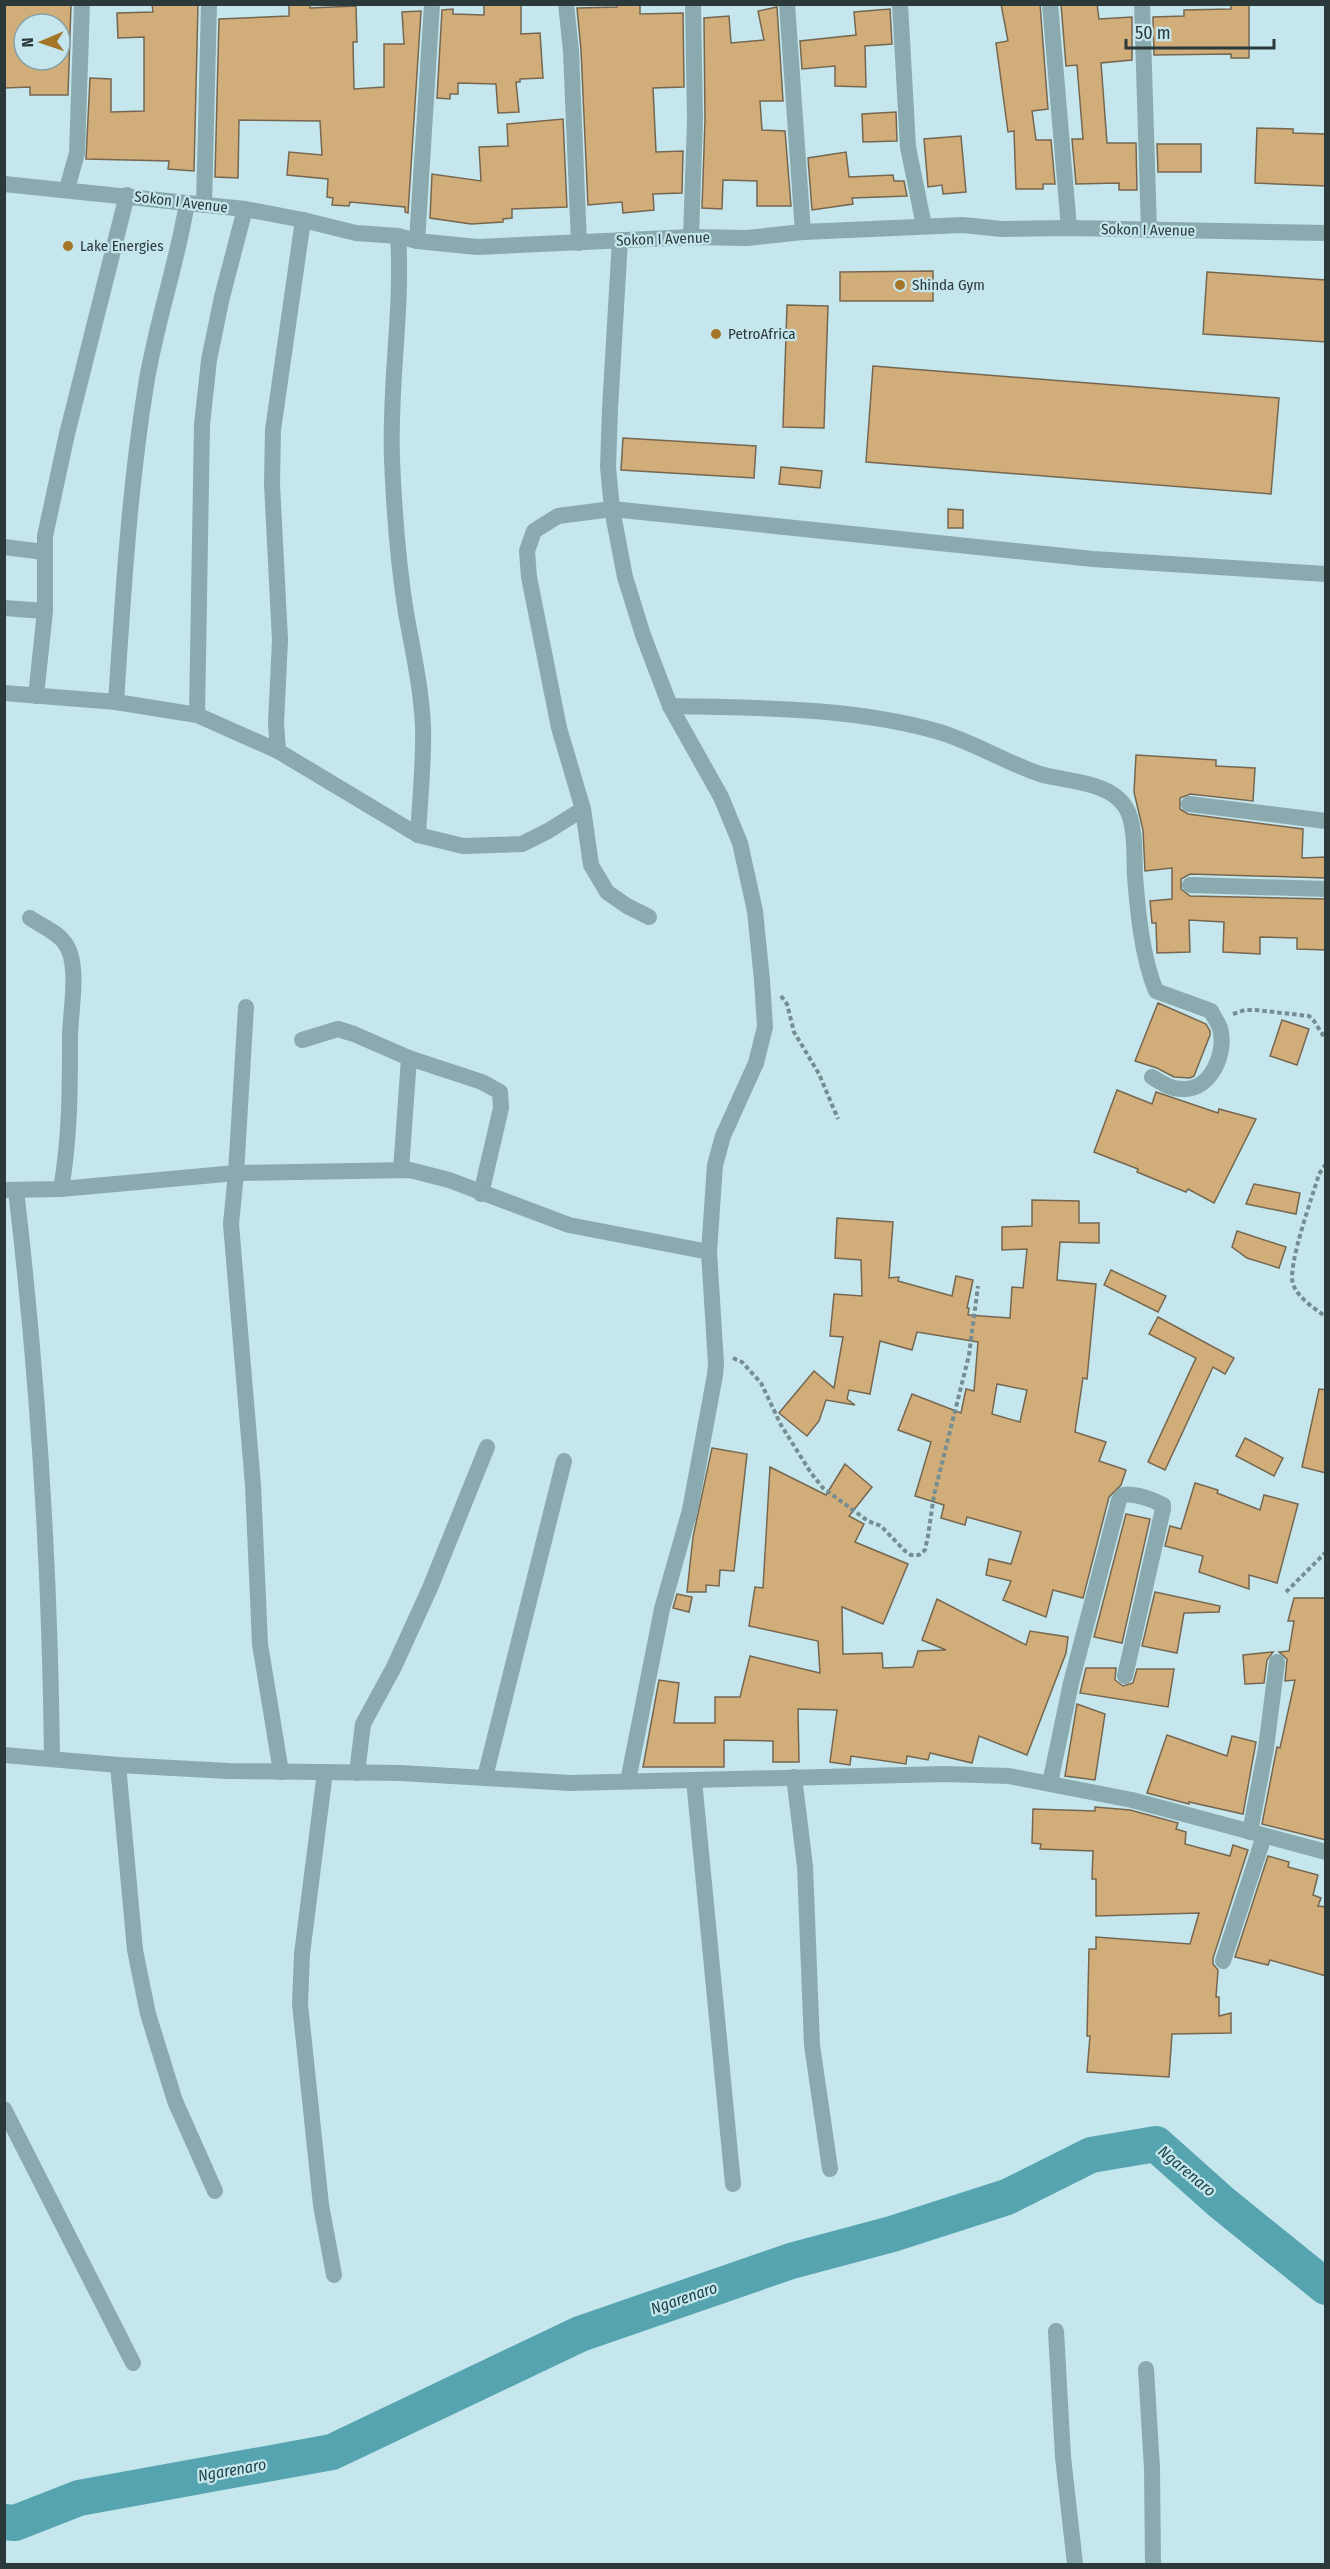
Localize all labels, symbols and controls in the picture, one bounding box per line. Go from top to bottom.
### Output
north arrow [12,12,72,72]
scale bar [1126,12,1274,50]
text: 50 m [1135,22,1171,44]
text: N [18,37,37,48]
street label: Sokon I Avenue [133,187,229,217]
street label: Sokon I Avenue [1101,220,1195,240]
street label: Sokon I Avenue [616,228,710,250]
place label: Lake Energies [80,237,164,255]
marker: Lake Energies [61,239,75,253]
place label: Shinda Gym [912,276,985,294]
marker: Shinda Gym [893,278,907,292]
place label: PetroAfrica [728,325,796,343]
marker: PetroAfrica [709,327,723,341]
water label: Ngarenaro [1154,2141,1220,2201]
water label: Ngarenaro [648,2278,720,2318]
water label: Ngarenaro [196,2455,268,2485]

